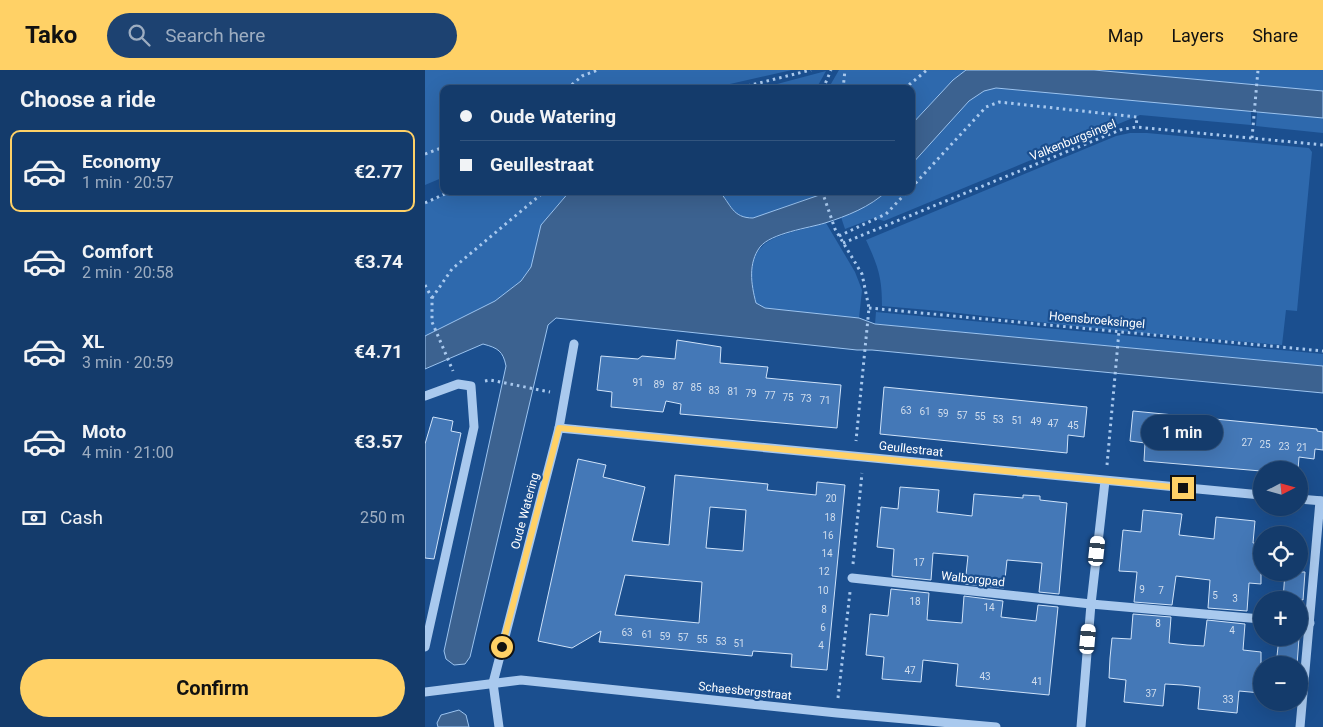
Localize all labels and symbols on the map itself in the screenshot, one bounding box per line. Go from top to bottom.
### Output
street label: Valkenburgsingel [1028,116,1118,164]
street label: Hoensbroeksingel [1048,309,1146,331]
house number: 91 [632,377,644,388]
house number: 89 [653,379,665,390]
house number: 87 [672,381,684,392]
house number: 85 [690,382,702,393]
house number: 83 [708,385,720,396]
house number: 81 [727,386,739,397]
house number: 79 [745,388,757,399]
house number: 77 [764,390,776,401]
house number: 75 [782,392,794,403]
house number: 73 [800,393,812,404]
house number: 71 [819,395,831,406]
house number: 63 [900,405,912,416]
house number: 61 [919,406,931,417]
house number: 59 [937,408,949,419]
house number: 57 [956,410,968,421]
house number: 55 [974,411,986,422]
house number: 53 [992,414,1004,425]
house number: 51 [1011,415,1023,426]
house number: 49 [1030,416,1042,427]
callout: 1 min [1142,416,1224,450]
house number: 47 [1047,418,1059,429]
house number: 45 [1067,420,1079,431]
house number: 27 [1241,437,1253,448]
street label: Geullestraat [878,439,944,459]
house number: 25 [1259,439,1271,450]
house number: 23 [1278,441,1290,452]
house number: 21 [1296,442,1308,453]
north arrow [1253,461,1307,516]
street label: Oude Watering [508,471,542,551]
route end [1172,477,1194,499]
house number: 20 [825,493,837,504]
house number: 18 [824,512,836,523]
house number: 16 [822,530,834,541]
car [1087,535,1106,567]
house number: 14 [821,548,833,559]
house number: 17 [913,557,925,568]
house number: 12 [818,566,830,577]
street label: Walborgpad [940,569,1006,589]
house number: 9 [1139,584,1145,595]
house number: 10 [817,585,829,596]
house number: 7 [1158,585,1164,596]
house number: 5 [1212,590,1218,601]
house number: 3 [1232,593,1238,604]
house number: 18 [909,596,921,607]
house number: 14 [983,602,995,613]
house number: 8 [821,604,827,615]
house number: 8 [1155,618,1161,629]
house number: 6 [820,622,826,633]
car [1079,623,1096,655]
house number: 4 [1229,625,1235,636]
house number: 63 [621,627,633,638]
house number: 61 [641,629,653,640]
house number: 59 [659,631,671,642]
house number: 57 [677,632,689,643]
house number: 55 [696,634,708,645]
route start [491,636,513,658]
house number: 53 [715,636,727,647]
house number: 51 [733,638,745,649]
house number: 4 [818,640,824,651]
house number: 47 [904,665,916,676]
house number: 43 [979,671,991,682]
house number: 41 [1031,676,1043,687]
street label: Schaesbergstraat [698,679,792,703]
house number: 37 [1145,688,1157,699]
house number: 33 [1222,694,1234,705]

